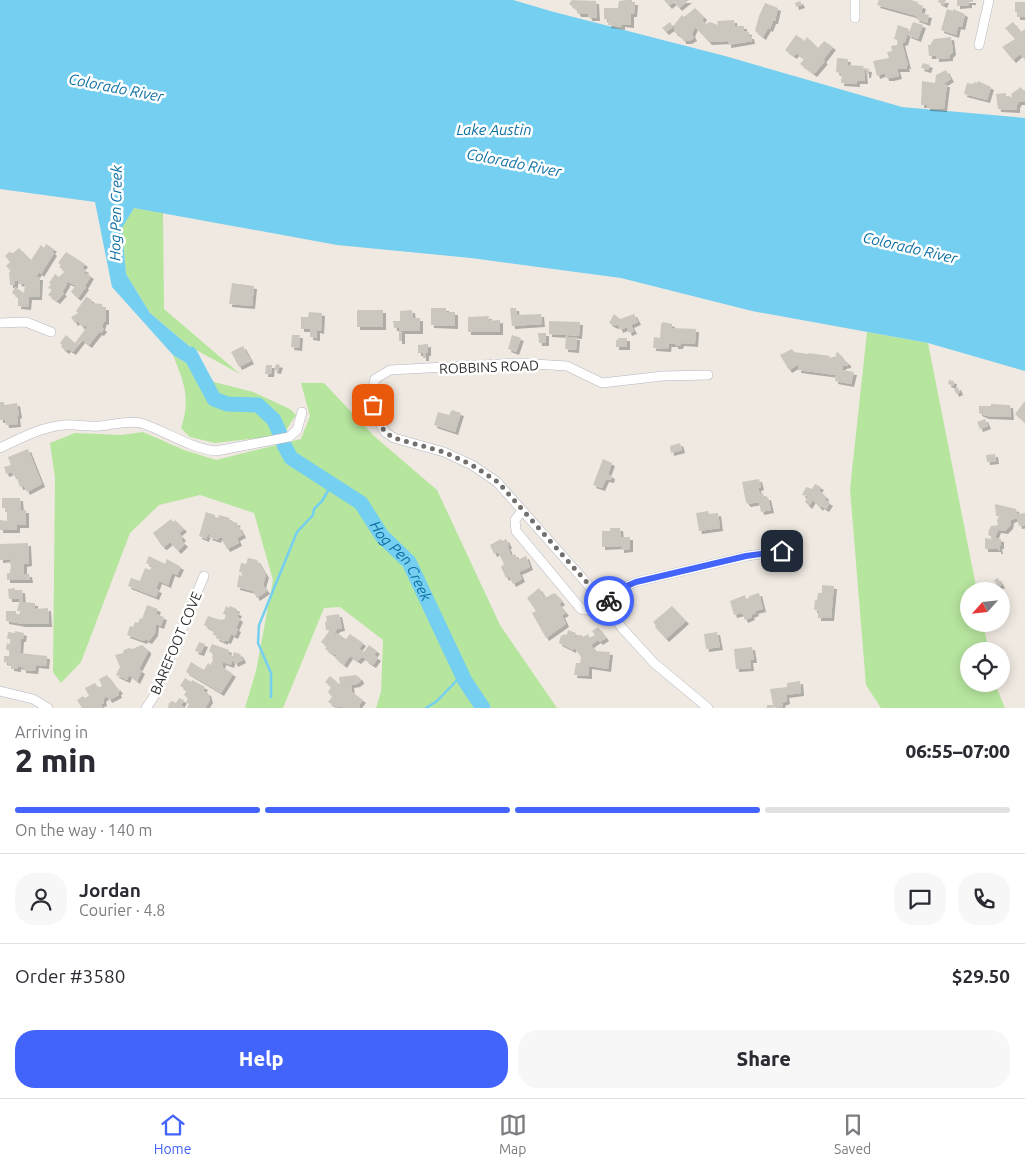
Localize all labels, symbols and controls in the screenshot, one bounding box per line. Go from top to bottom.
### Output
water label: Colorado River [67,70,166,105]
water label: Lake Austin [456,121,532,138]
water label: Colorado River [465,145,564,180]
water label: Hog Pen Creek [106,165,125,261]
water label: Colorado River [861,228,960,267]
street label: ROBBINS ROAD [439,357,539,377]
pin [352,384,394,426]
icon: bag [359,391,387,419]
water label: Hog Pen Creek [367,518,435,604]
pin [761,530,803,572]
icon: home [768,537,796,565]
courier [584,576,634,626]
north arrow [960,582,1010,632]
map controls [960,582,1010,692]
icon: bike [595,587,623,615]
street label: BAREFOOT COVE [147,589,205,697]
button: locate [960,642,1010,692]
text: Arriving in [15,723,88,741]
text: 06:55–07:00 [905,740,1010,762]
text: 2 min [15,742,96,778]
text: On the way · 140 m [15,821,152,839]
button: person [15,873,67,925]
button: chat [894,873,946,925]
button: phone [958,873,1010,925]
text: Jordan [79,879,141,901]
text: Courier · 4.8 [79,901,165,919]
text: Order #3580 [15,965,125,987]
text: $29.50 [952,965,1010,987]
button: Help [15,1030,508,1088]
button: Share [518,1030,1010,1088]
tab: Home [154,1111,191,1157]
tab: Map [499,1111,527,1157]
tab: Saved [834,1111,871,1157]

